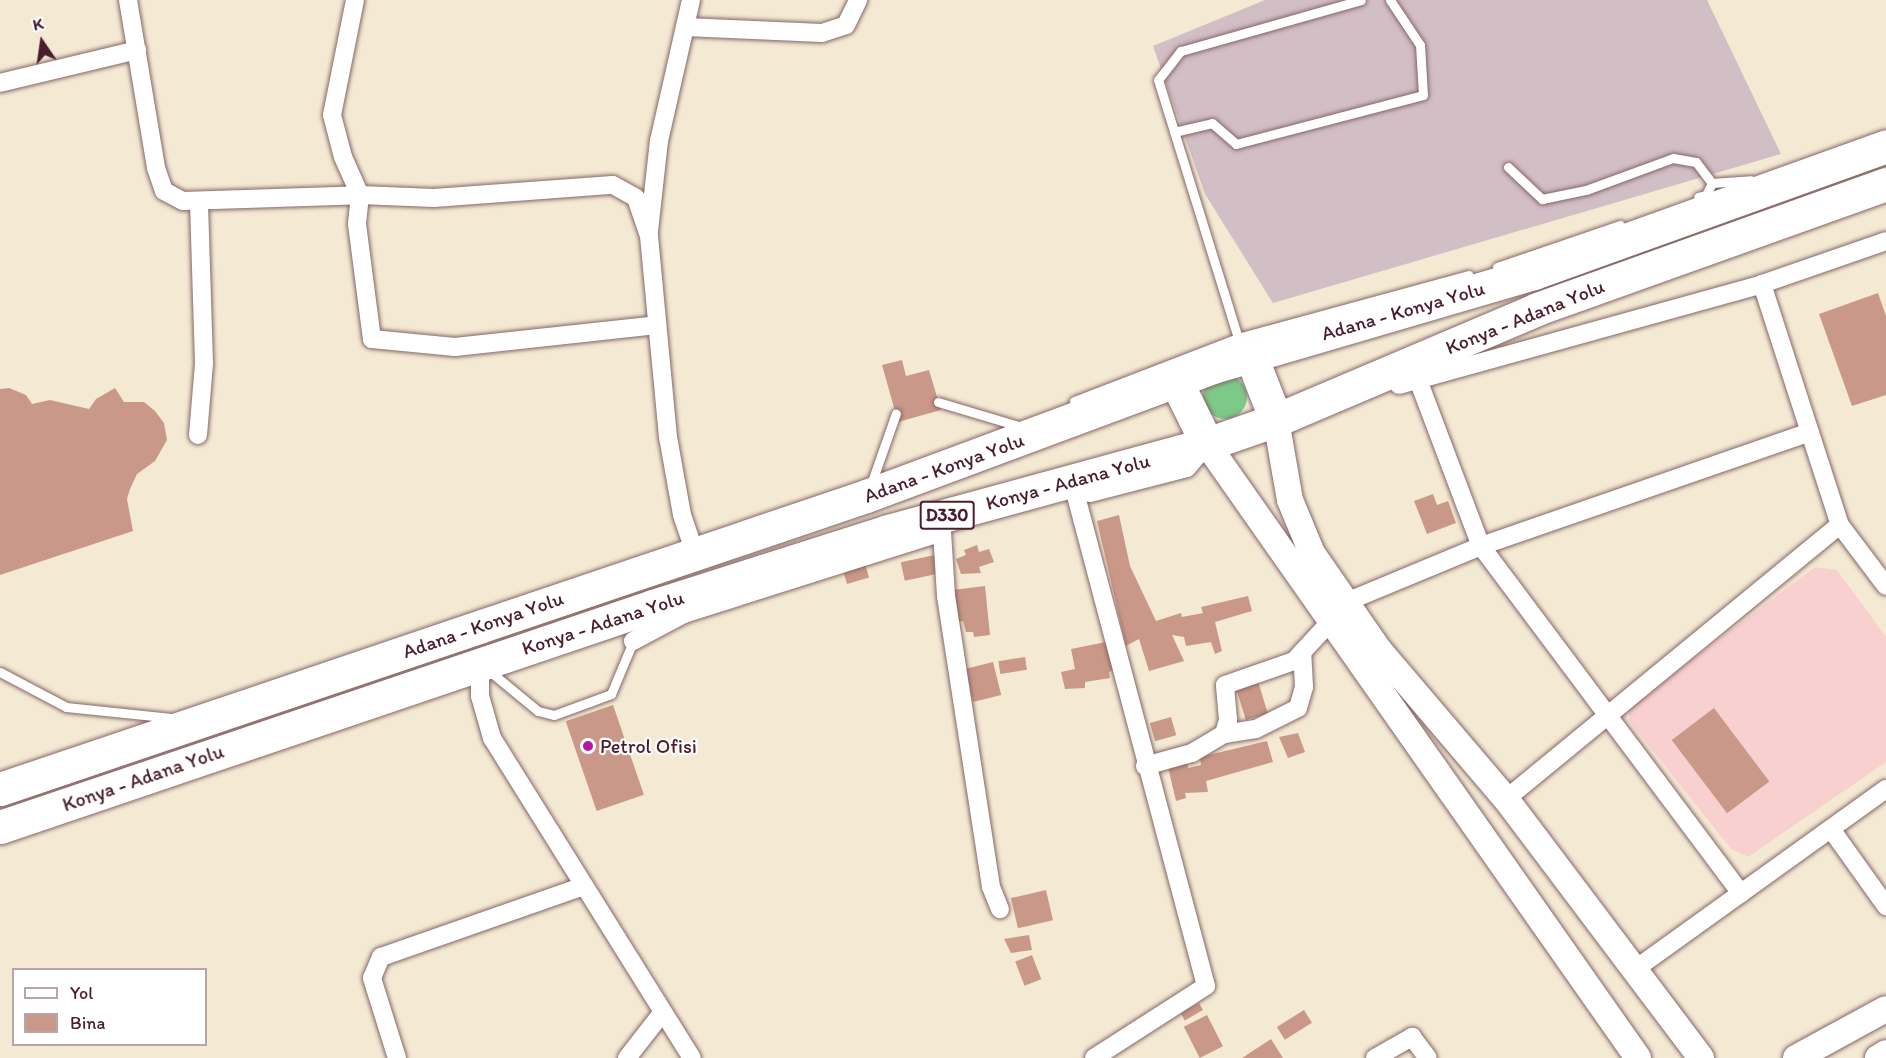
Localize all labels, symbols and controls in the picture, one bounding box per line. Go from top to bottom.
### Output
north arrow [12,12,72,72]
text: K [31,14,45,34]
street label: Konya - Adana Yolu [1443,275,1607,359]
street label: Adana - Konya Yolu [1320,277,1486,345]
street label: Adana - Konya Yolu [862,428,1026,508]
street label: Konya - Adana Yolu [984,449,1152,515]
road number: D330 [918,500,976,530]
street label: Konya - Adana Yolu [520,586,686,660]
street label: Adana - Konya Yolu [400,587,566,663]
place label: Petrol Ofisi [600,734,697,758]
marker: Petrol Ofisi [581,739,595,753]
street label: Konya - Adana Yolu [60,740,226,816]
legend [12,968,207,1046]
text: Yol [70,982,93,1004]
text: Bina [70,1012,105,1034]

